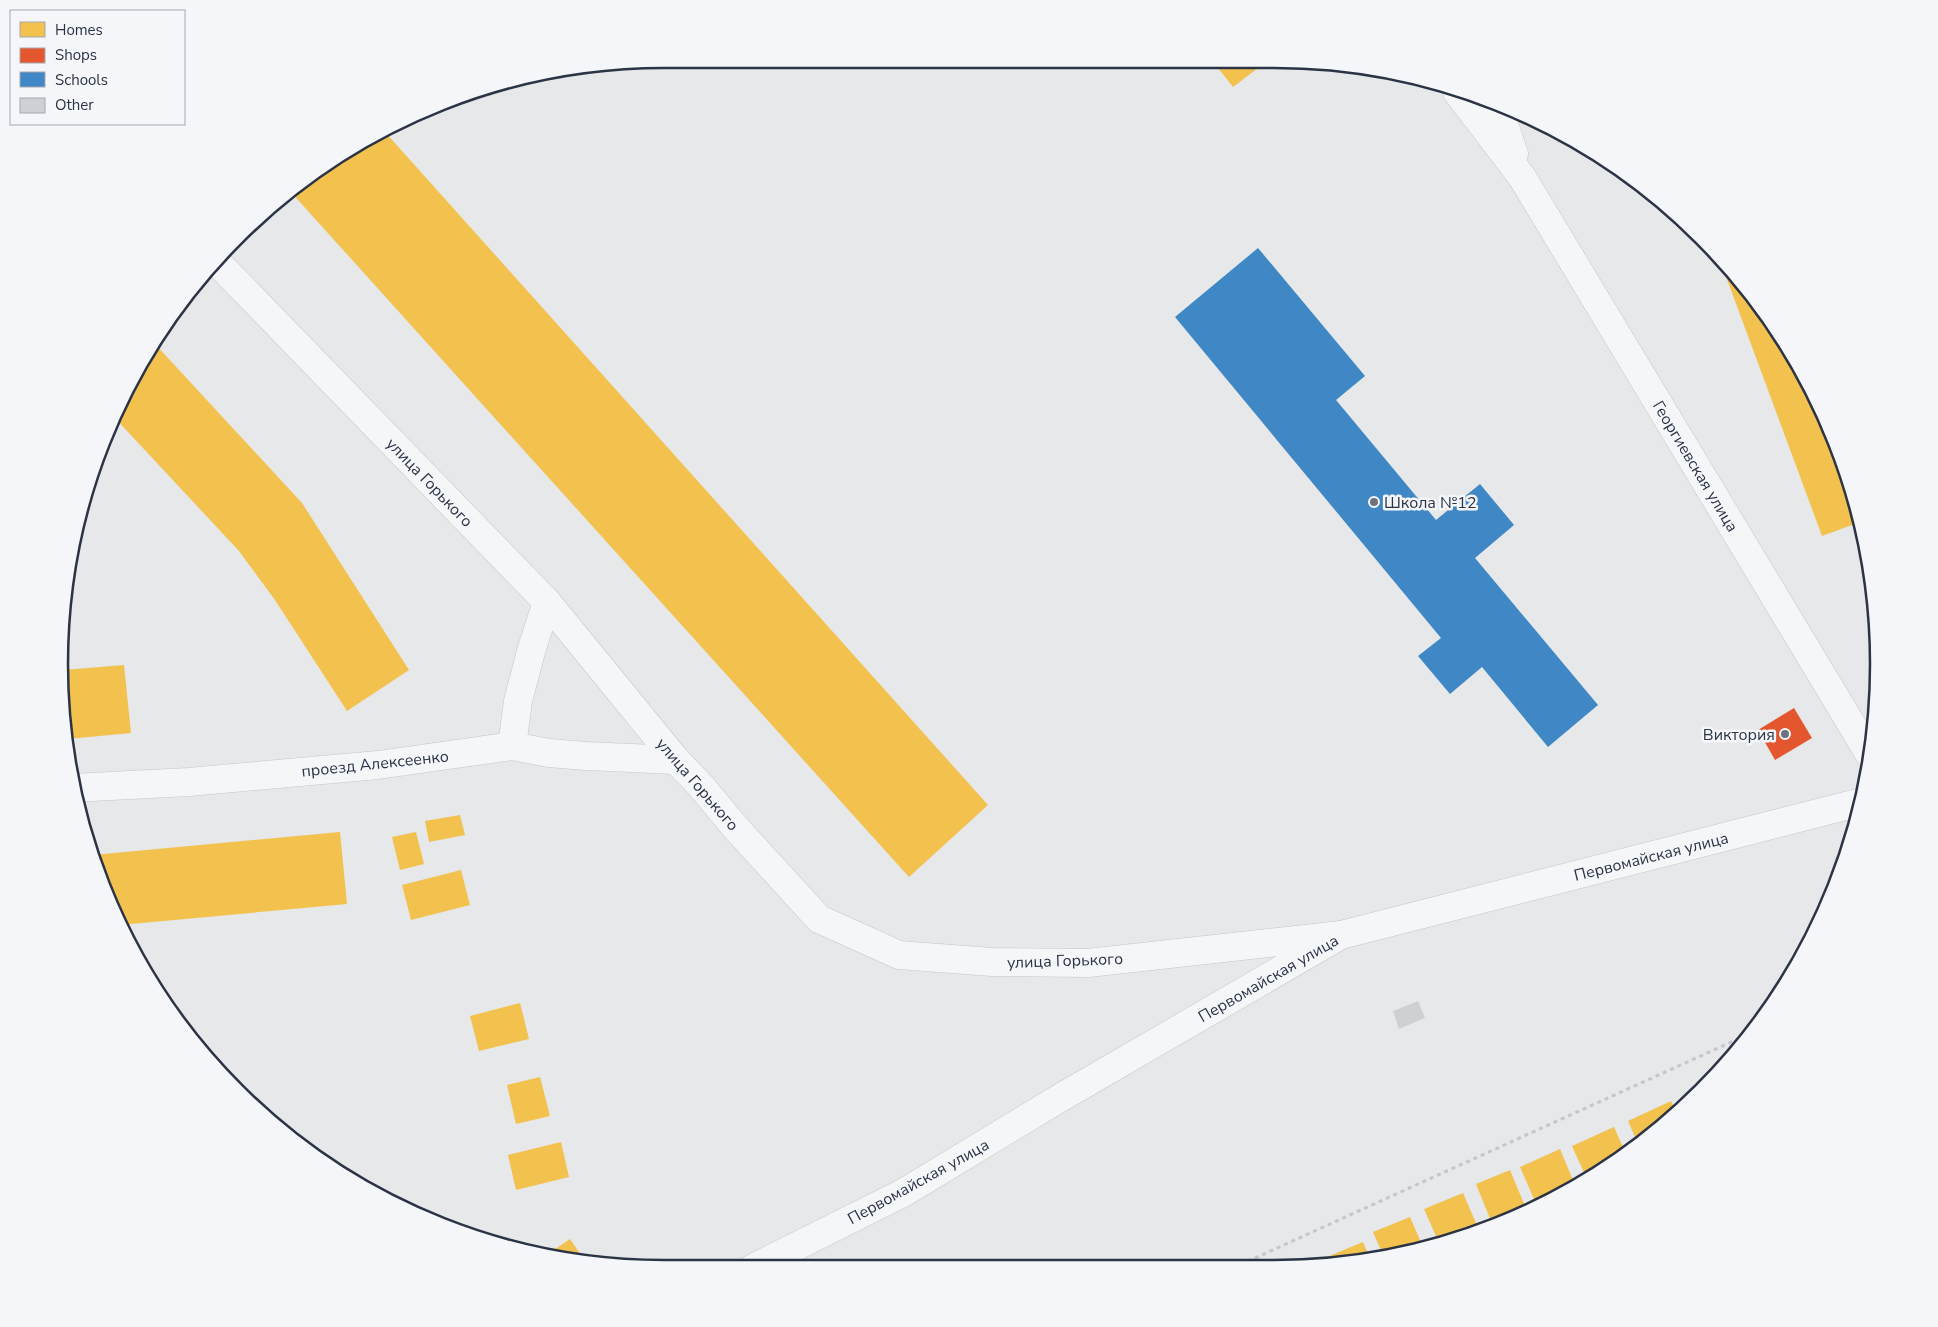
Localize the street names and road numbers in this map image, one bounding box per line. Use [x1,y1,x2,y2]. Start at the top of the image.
street label: Георгиевская улица [1647,397,1743,536]
street label: улица Горького [381,433,478,532]
street label: улица Горького [651,734,744,836]
street label: проезд Алексеенко [300,745,450,783]
street label: Первомайская улица [1572,827,1731,887]
street label: Первомайская улица [1194,930,1343,1028]
street label: улица Горького [1007,948,1123,974]
street label: Первомайская улица [844,1134,993,1230]

